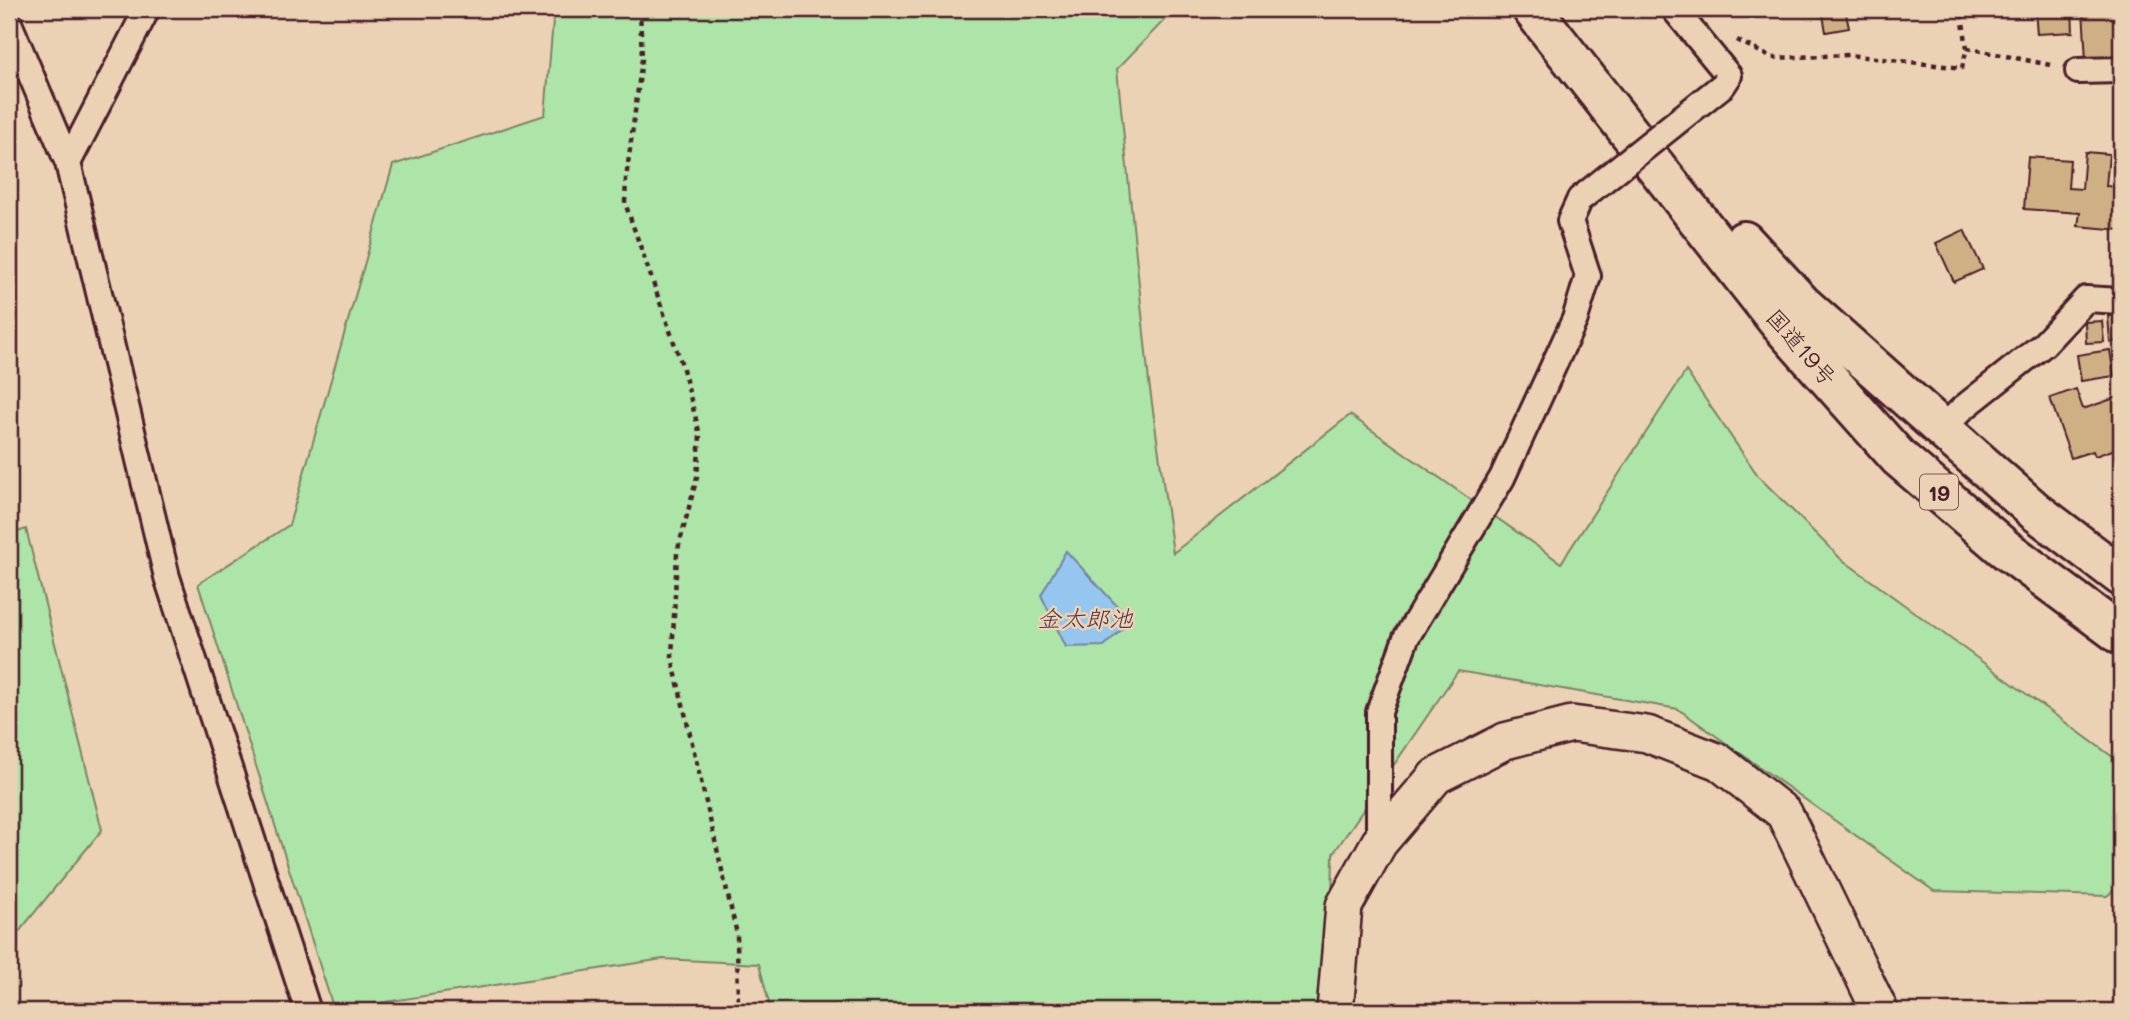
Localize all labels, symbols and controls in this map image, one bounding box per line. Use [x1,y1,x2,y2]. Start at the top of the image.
street label: 国道19号 [1760,302,1844,392]
road number: 19 [1920,475,1958,510]
water label: 金太郎池 [1037,602,1134,633]

